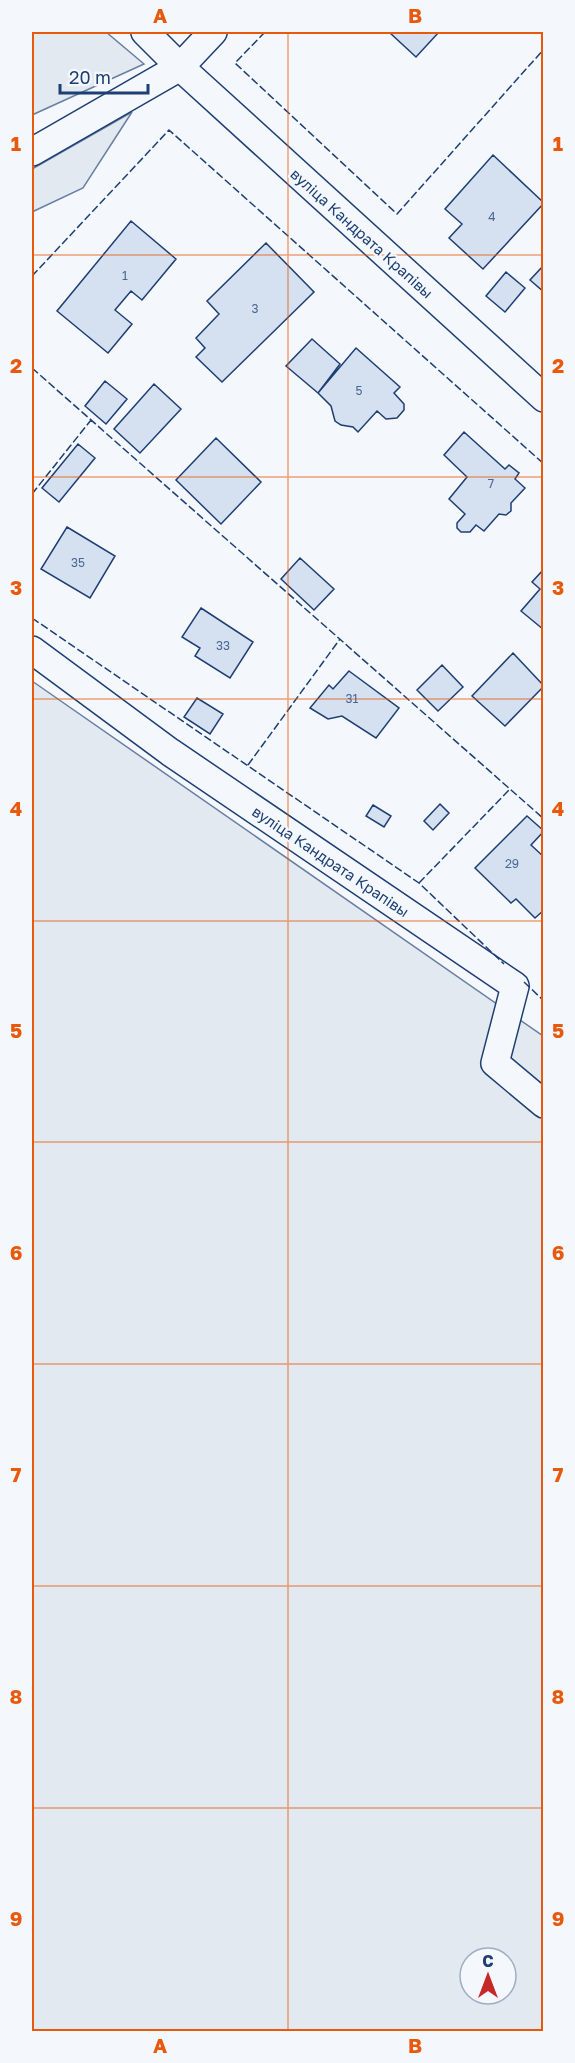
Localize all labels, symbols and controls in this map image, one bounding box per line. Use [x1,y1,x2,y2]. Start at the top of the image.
text: A [153,3,167,27]
text: B [408,3,422,27]
scale bar [60,57,148,95]
text: 20 m [69,66,111,88]
text: 1 [11,131,21,155]
text: 1 [553,131,563,155]
street label: вуліца Кандрата Крапівы [287,164,437,302]
house number: 4 [488,209,496,224]
house number: 1 [122,268,128,283]
house number: 3 [251,301,259,316]
text: 2 [10,353,22,377]
text: 2 [552,353,564,377]
house number: 5 [356,383,363,398]
house number: 7 [488,476,494,491]
house number: 35 [71,555,85,570]
text: 3 [10,575,22,599]
text: 3 [552,575,564,599]
house number: 33 [216,638,230,653]
house number: 31 [346,691,359,706]
text: 4 [10,796,22,820]
text: 4 [552,796,564,820]
street label: вуліца Кандрата Крапівы [249,802,413,920]
house number: 29 [505,856,519,871]
text: 5 [10,1018,22,1042]
text: 5 [552,1018,564,1042]
text: 6 [10,1240,22,1264]
text: 6 [552,1240,564,1264]
text: 7 [11,1462,22,1486]
text: 7 [553,1462,564,1486]
text: 8 [10,1684,22,1708]
text: 8 [552,1684,564,1708]
text: 9 [10,1906,22,1930]
text: 9 [552,1906,564,1930]
north arrow [458,1946,518,2006]
text: С [482,1951,494,1971]
text: A [153,2033,167,2057]
text: B [408,2033,422,2057]

